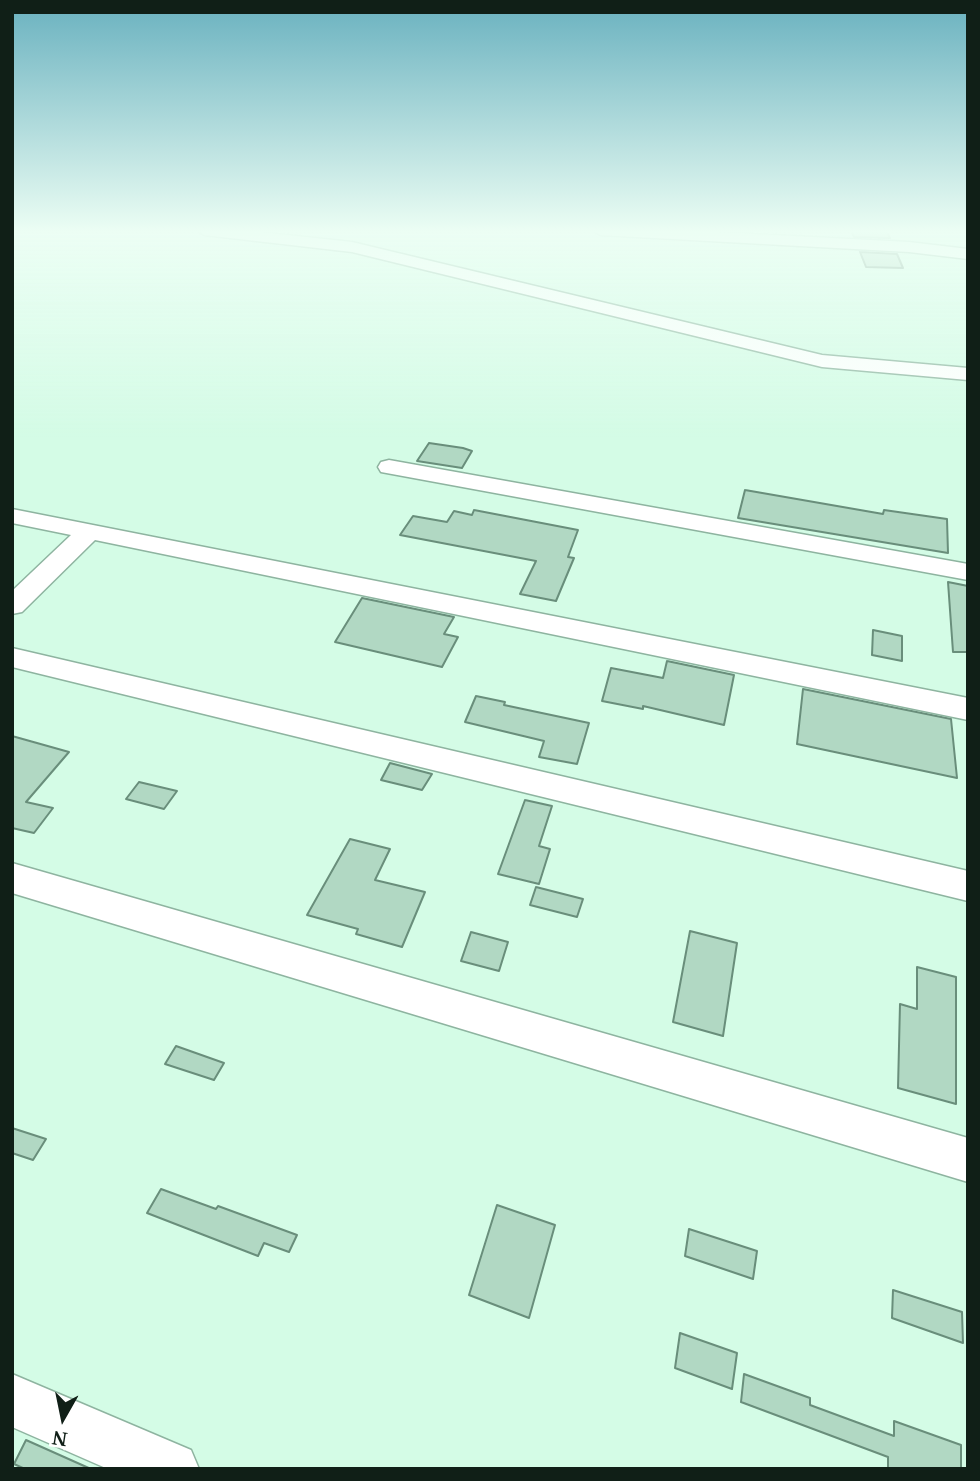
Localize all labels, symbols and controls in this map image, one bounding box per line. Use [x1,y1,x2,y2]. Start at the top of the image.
north arrow [28,1383,98,1453]
text: N [50,1425,69,1453]

